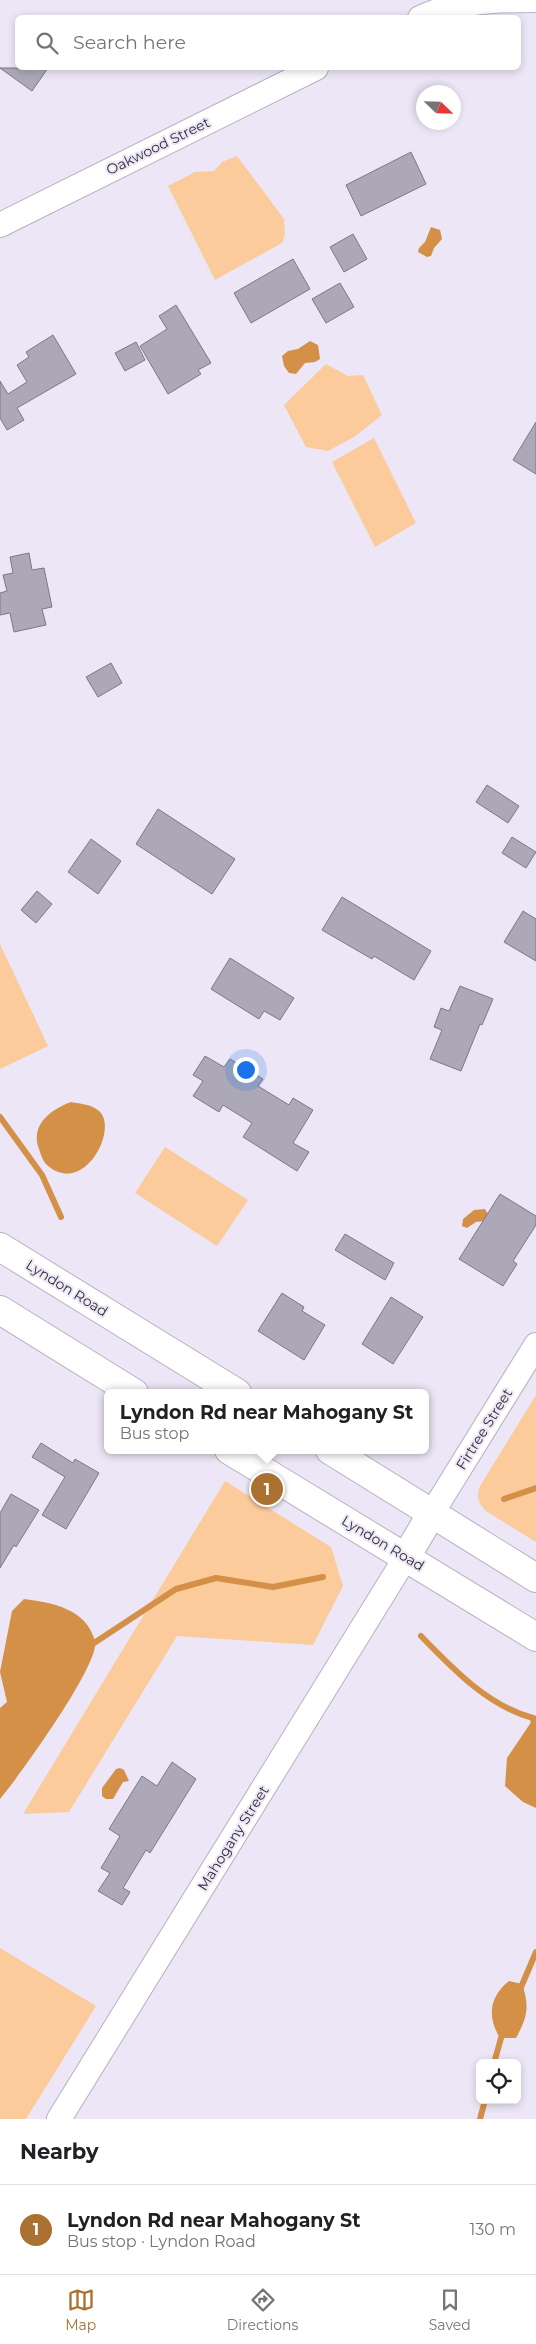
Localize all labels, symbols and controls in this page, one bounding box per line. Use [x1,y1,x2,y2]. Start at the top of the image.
search box [15,15,521,70]
icon: search [33,29,61,57]
text: Search here [73,31,186,54]
north arrow [416,85,461,130]
street label: Oakwood Street [103,113,213,179]
your location [233,1057,259,1083]
street label: Lyndon Road [23,1256,111,1320]
street label: Firtree Street [452,1385,516,1473]
popup [104,1389,429,1454]
text: Lyndon Rd near Mahogany St [120,1401,413,1424]
text: Bus stop [120,1424,189,1443]
pin: 1 [251,1470,283,1508]
street label: Lyndon Road [338,1511,428,1575]
street label: Mahogany Street [193,1782,273,1894]
map controls [476,2059,521,2104]
button: locate [476,2059,521,2104]
text: Nearby [20,2139,99,2164]
text: Lyndon Rd near Mahogany St [67,2209,360,2232]
text: 1 [33,2220,39,2239]
text: 130 m [469,2220,516,2239]
text: Bus stop · Lyndon Road [67,2232,256,2251]
tab: Map [65,2286,96,2334]
tab: Directions [227,2286,298,2334]
tab: Saved [429,2286,471,2334]

